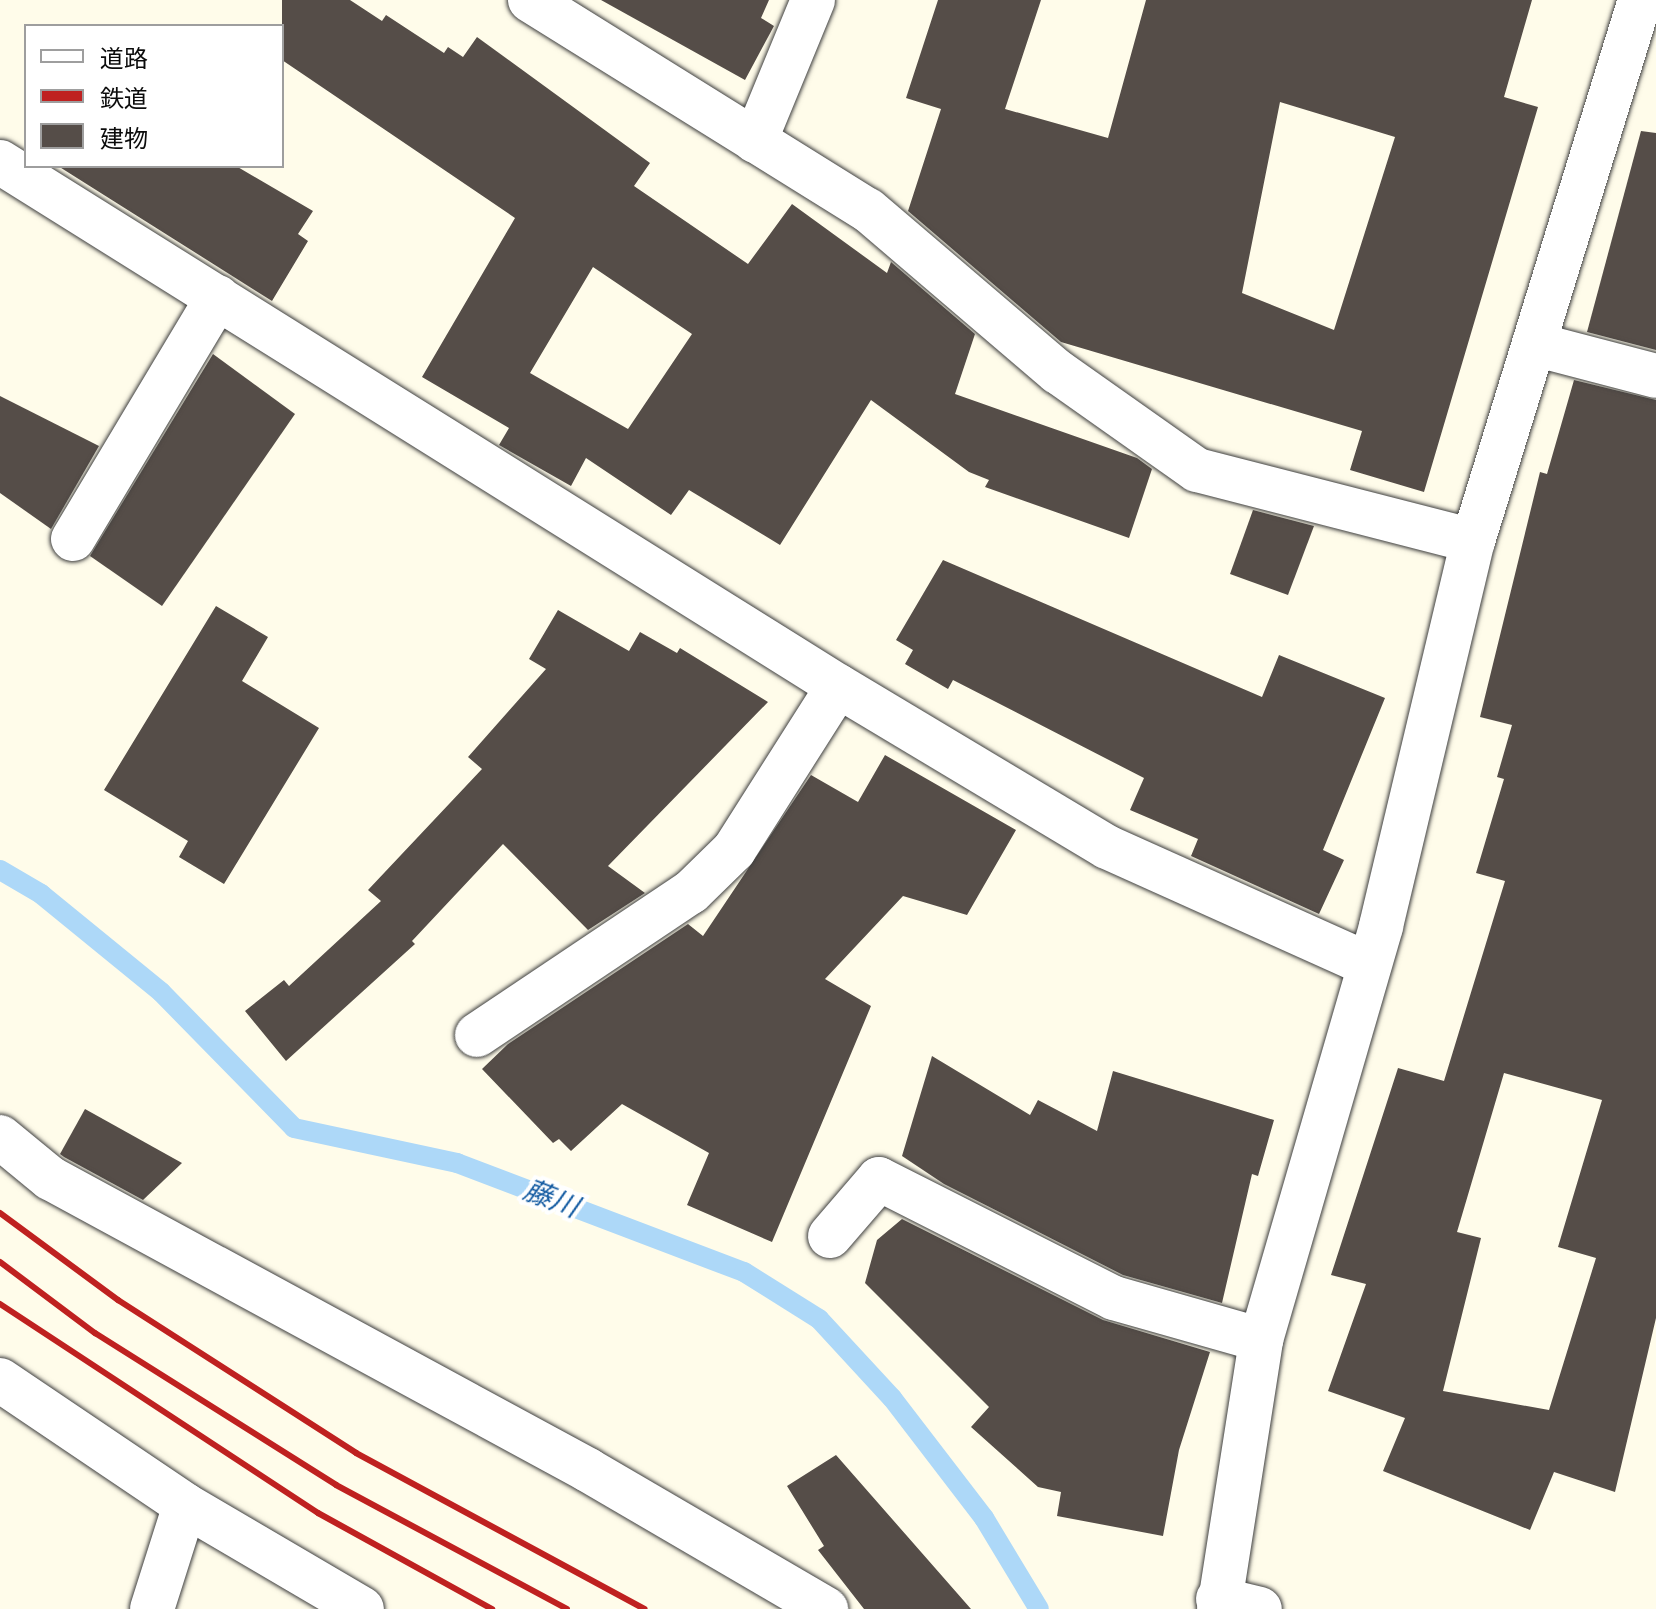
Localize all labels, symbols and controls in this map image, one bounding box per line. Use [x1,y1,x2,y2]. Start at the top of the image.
legend [24,24,284,168]
text: 道路 [100,46,148,72]
text: 鉄道 [100,86,148,112]
text: 建物 [100,126,148,152]
water label: 藤川 [519,1173,583,1225]

